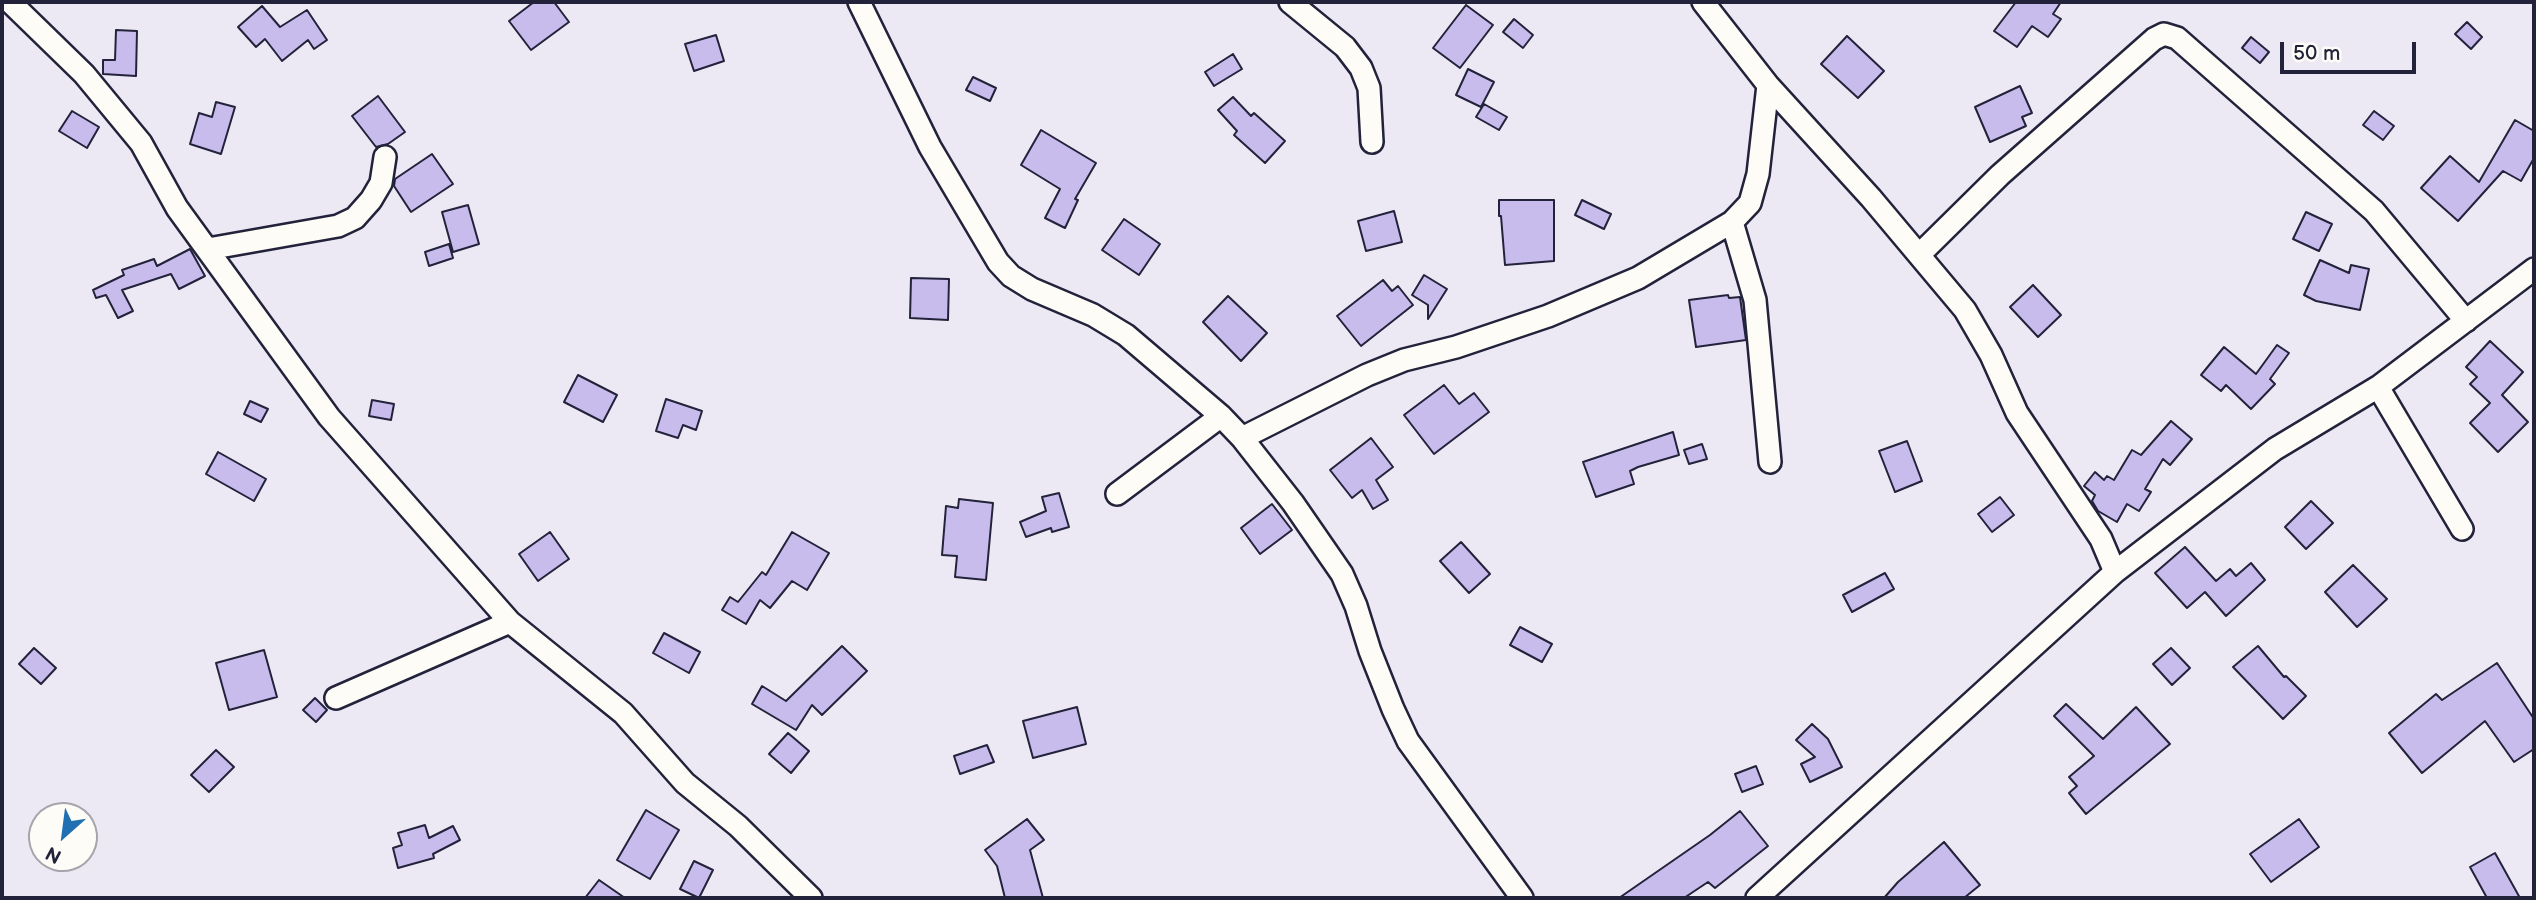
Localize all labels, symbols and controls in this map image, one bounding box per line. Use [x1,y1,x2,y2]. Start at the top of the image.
scale bar [2284,28,2420,72]
text: 50 m [2293,41,2340,66]
north arrow [28,802,98,872]
text: N [42,841,66,868]

